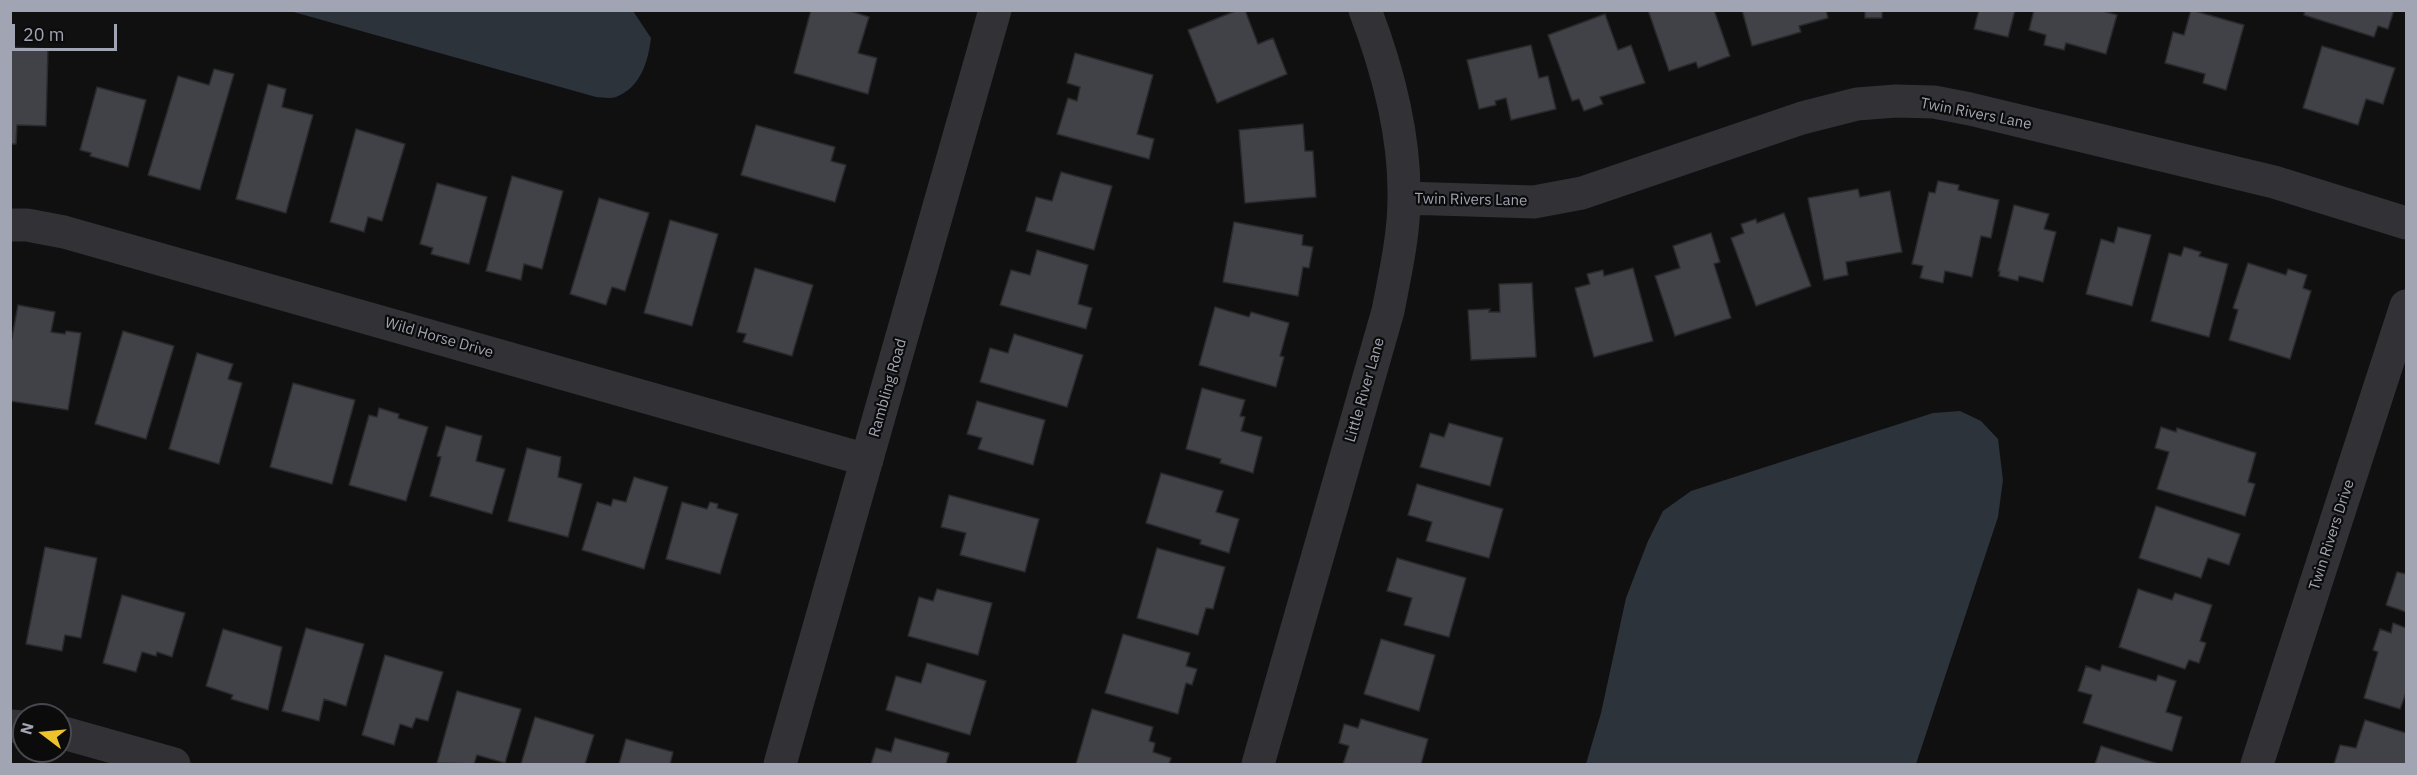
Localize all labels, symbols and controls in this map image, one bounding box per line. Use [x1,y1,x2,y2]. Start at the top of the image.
scale bar [15,12,120,50]
text: 20 m [23,23,65,46]
street label: Twin Rivers Lane [1919,94,2033,134]
street label: Twin Rivers Lane [1414,190,1528,210]
street label: Wild Horse Drive [383,314,495,362]
street label: Little River Lane [1342,336,1388,444]
street label: Rambling Road [865,337,911,439]
street label: Twin Rivers Drive [2306,477,2358,593]
north arrow [12,703,72,763]
text: N [15,720,38,737]

